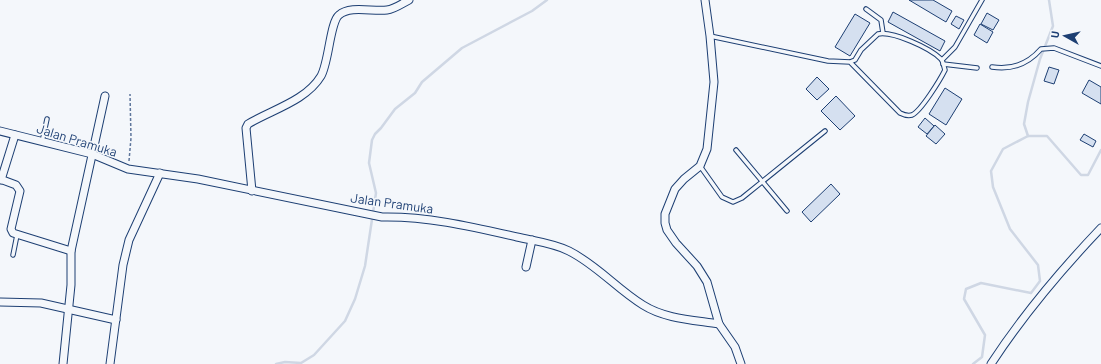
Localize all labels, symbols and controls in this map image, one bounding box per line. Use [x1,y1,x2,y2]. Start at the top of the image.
north arrow [1045,16,1085,56]
text: U [1048,30,1062,39]
street label: Jalan Pramuka [35,120,119,160]
street label: Jalan Pramuka [350,189,434,217]

